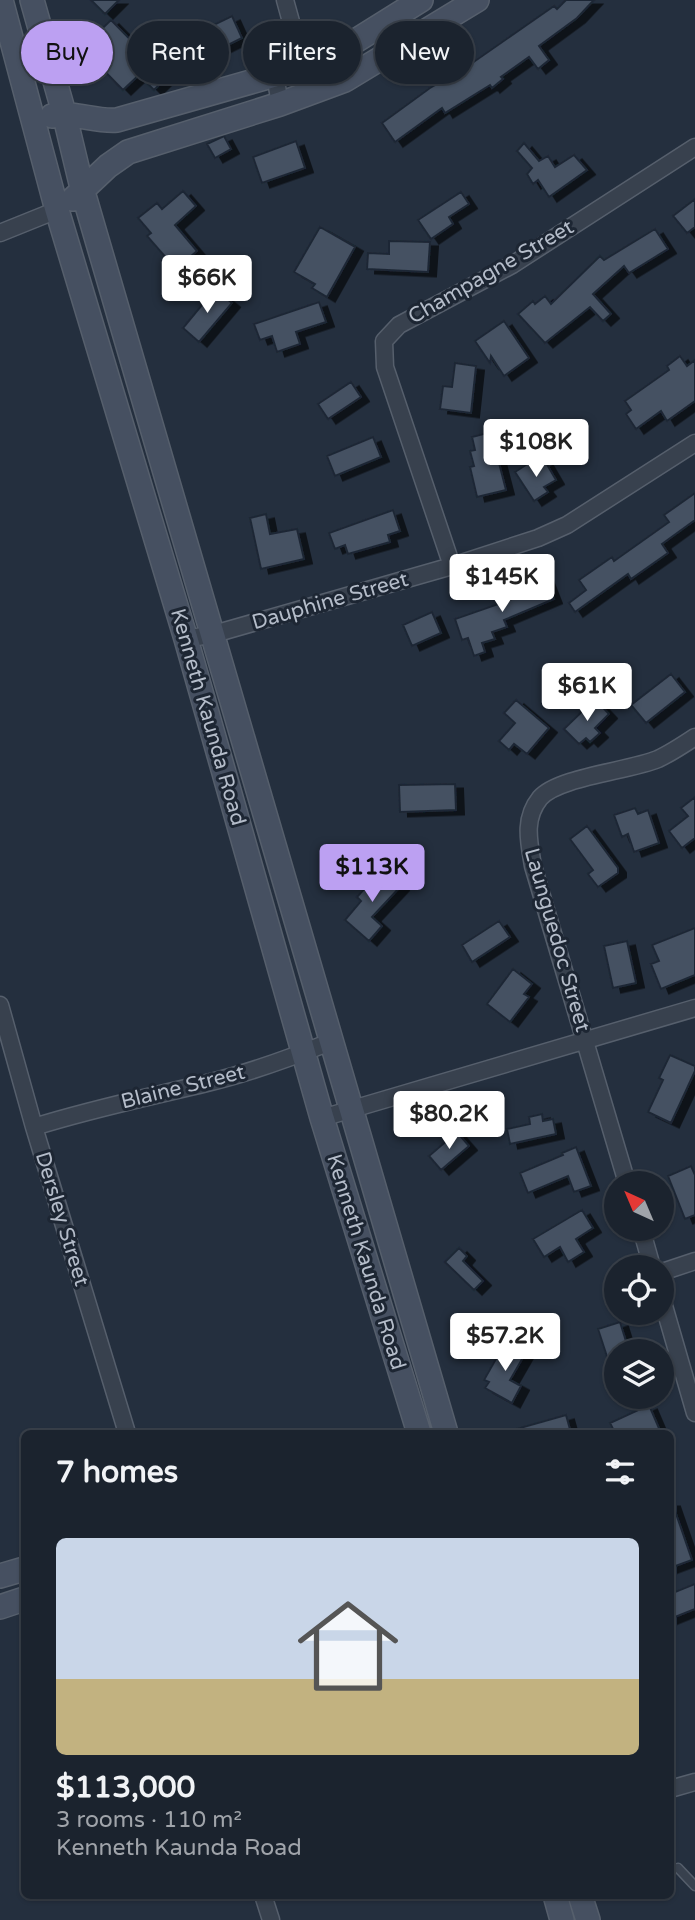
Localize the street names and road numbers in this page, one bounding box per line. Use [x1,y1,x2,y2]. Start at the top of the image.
street label: Champagne Street [404,214,578,330]
street label: Dauphine Street [249,567,411,635]
street label: Kenneth Kaunda Road [165,606,251,828]
street label: Launguedoc Street [519,845,595,1035]
street label: Blaine Street [118,1060,248,1114]
street label: Dersley Street [30,1149,94,1289]
street label: Kenneth Kaunda Road [321,1151,411,1373]

